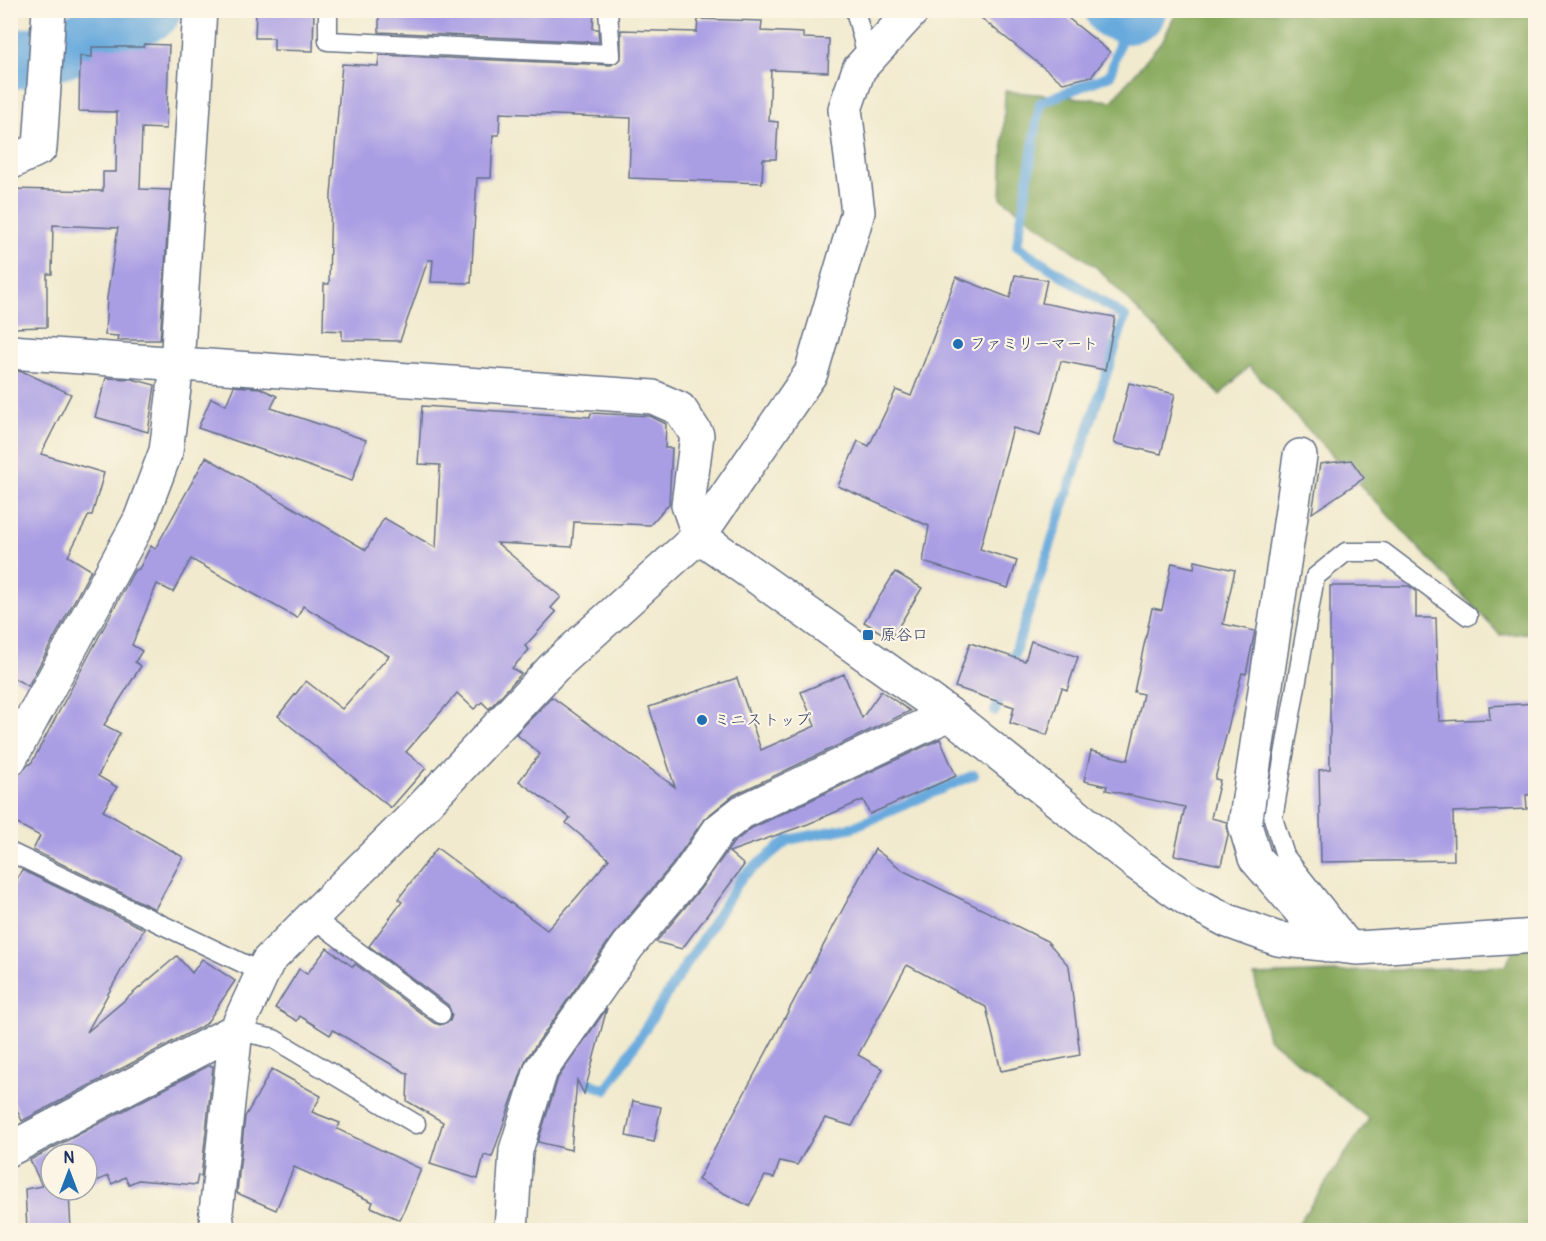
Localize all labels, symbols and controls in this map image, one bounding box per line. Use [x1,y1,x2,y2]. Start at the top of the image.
place label: ファミリーマート [970,334,1098,354]
marker: ファミリーマート [951,337,965,351]
place label: 原谷口 [880,625,928,645]
marker: 原谷口 [861,628,875,642]
place label: ミニストップ [714,710,812,730]
marker: ミニストップ [695,713,709,727]
north arrow [39,1142,99,1202]
text: N [64,1148,75,1168]

